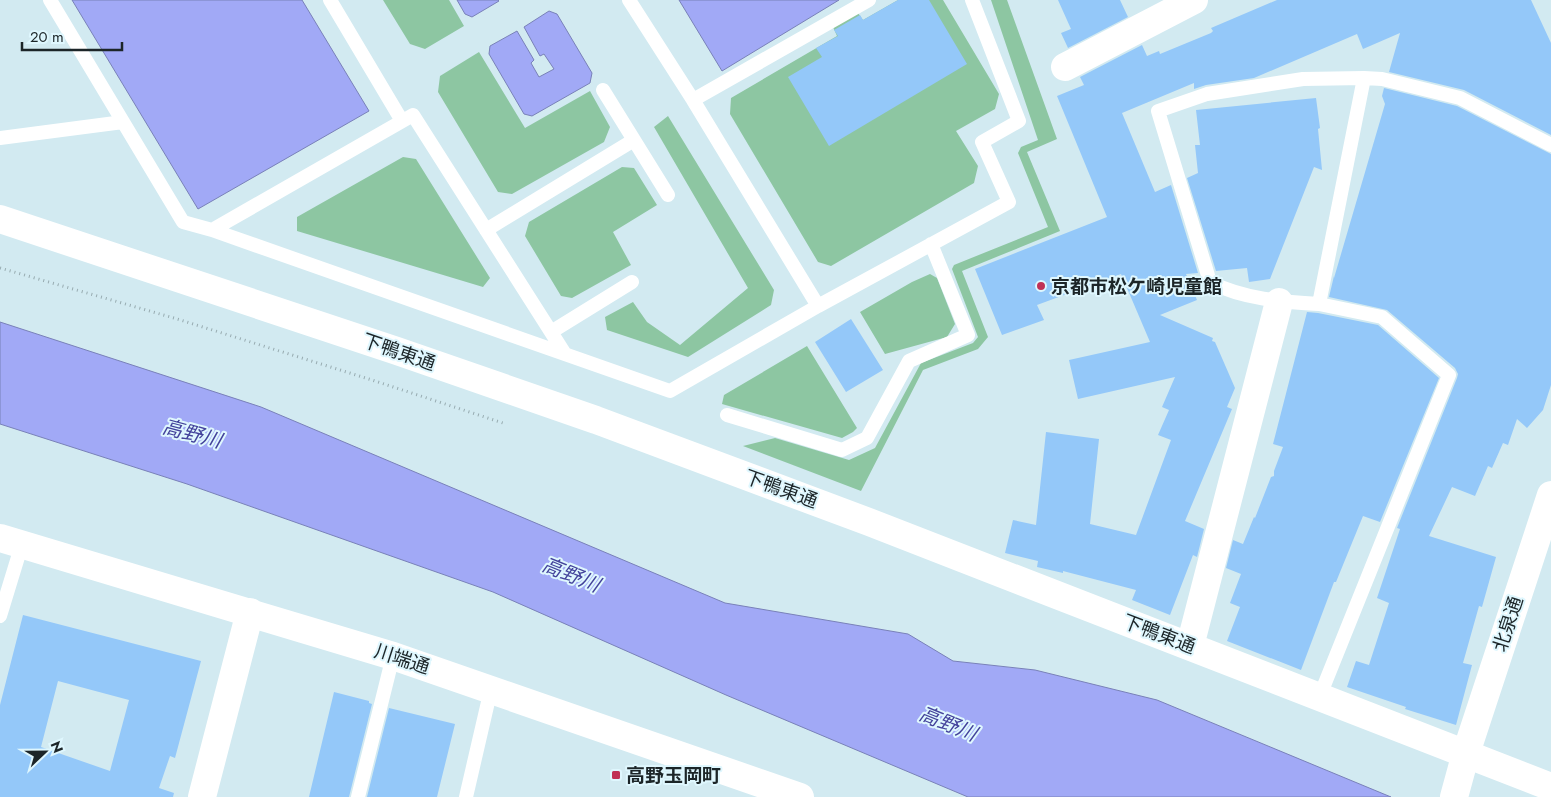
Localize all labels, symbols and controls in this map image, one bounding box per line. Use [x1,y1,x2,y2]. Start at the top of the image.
scale bar [22,20,122,52]
text: 20 m [30,26,64,48]
place label: 京都市松ケ崎児童館 [1051,273,1222,300]
marker: 京都市松ケ崎児童館 [1035,280,1047,292]
street label: 下鴨東通 [359,327,439,377]
water label: 高野川 [159,412,227,456]
street label: 下鴨東通 [741,463,821,515]
water label: 高野川 [538,550,606,600]
street label: 北泉通 [1486,593,1530,655]
street label: 下鴨東通 [1119,608,1199,660]
street label: 川端通 [371,637,433,681]
water label: 高野川 [915,699,983,749]
north arrow [20,727,70,777]
text: N [46,738,68,756]
place label: 高野玉岡町 [626,762,721,789]
marker: 高野玉岡町 [610,769,622,781]

